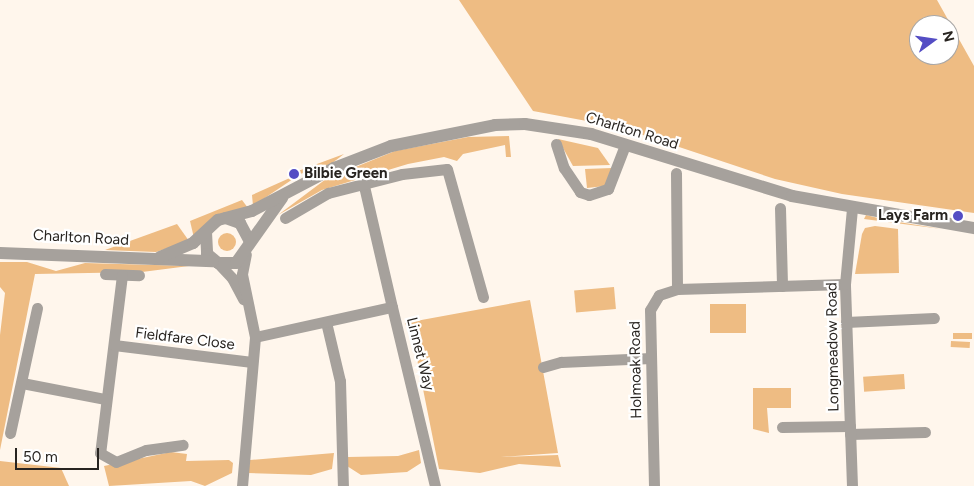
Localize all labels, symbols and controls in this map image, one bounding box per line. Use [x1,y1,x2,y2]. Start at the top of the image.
north arrow [909,15,959,65]
text: N [939,29,958,44]
street label: Charlton Road [583,108,681,154]
place label: Bilbie Green [304,165,388,183]
marker: Bilbie Green [288,168,300,180]
place label: Lays Farm [878,207,948,225]
marker: Lays Farm [952,210,964,222]
street label: Charlton Road [33,226,129,250]
street label: Longmeadow Road [823,282,843,412]
street label: Linnet Way [402,316,438,392]
street label: Holmoak Road [626,321,646,419]
street label: Fieldfare Close [134,324,236,354]
scale bar [18,438,101,470]
text: 50 m [23,448,58,466]

